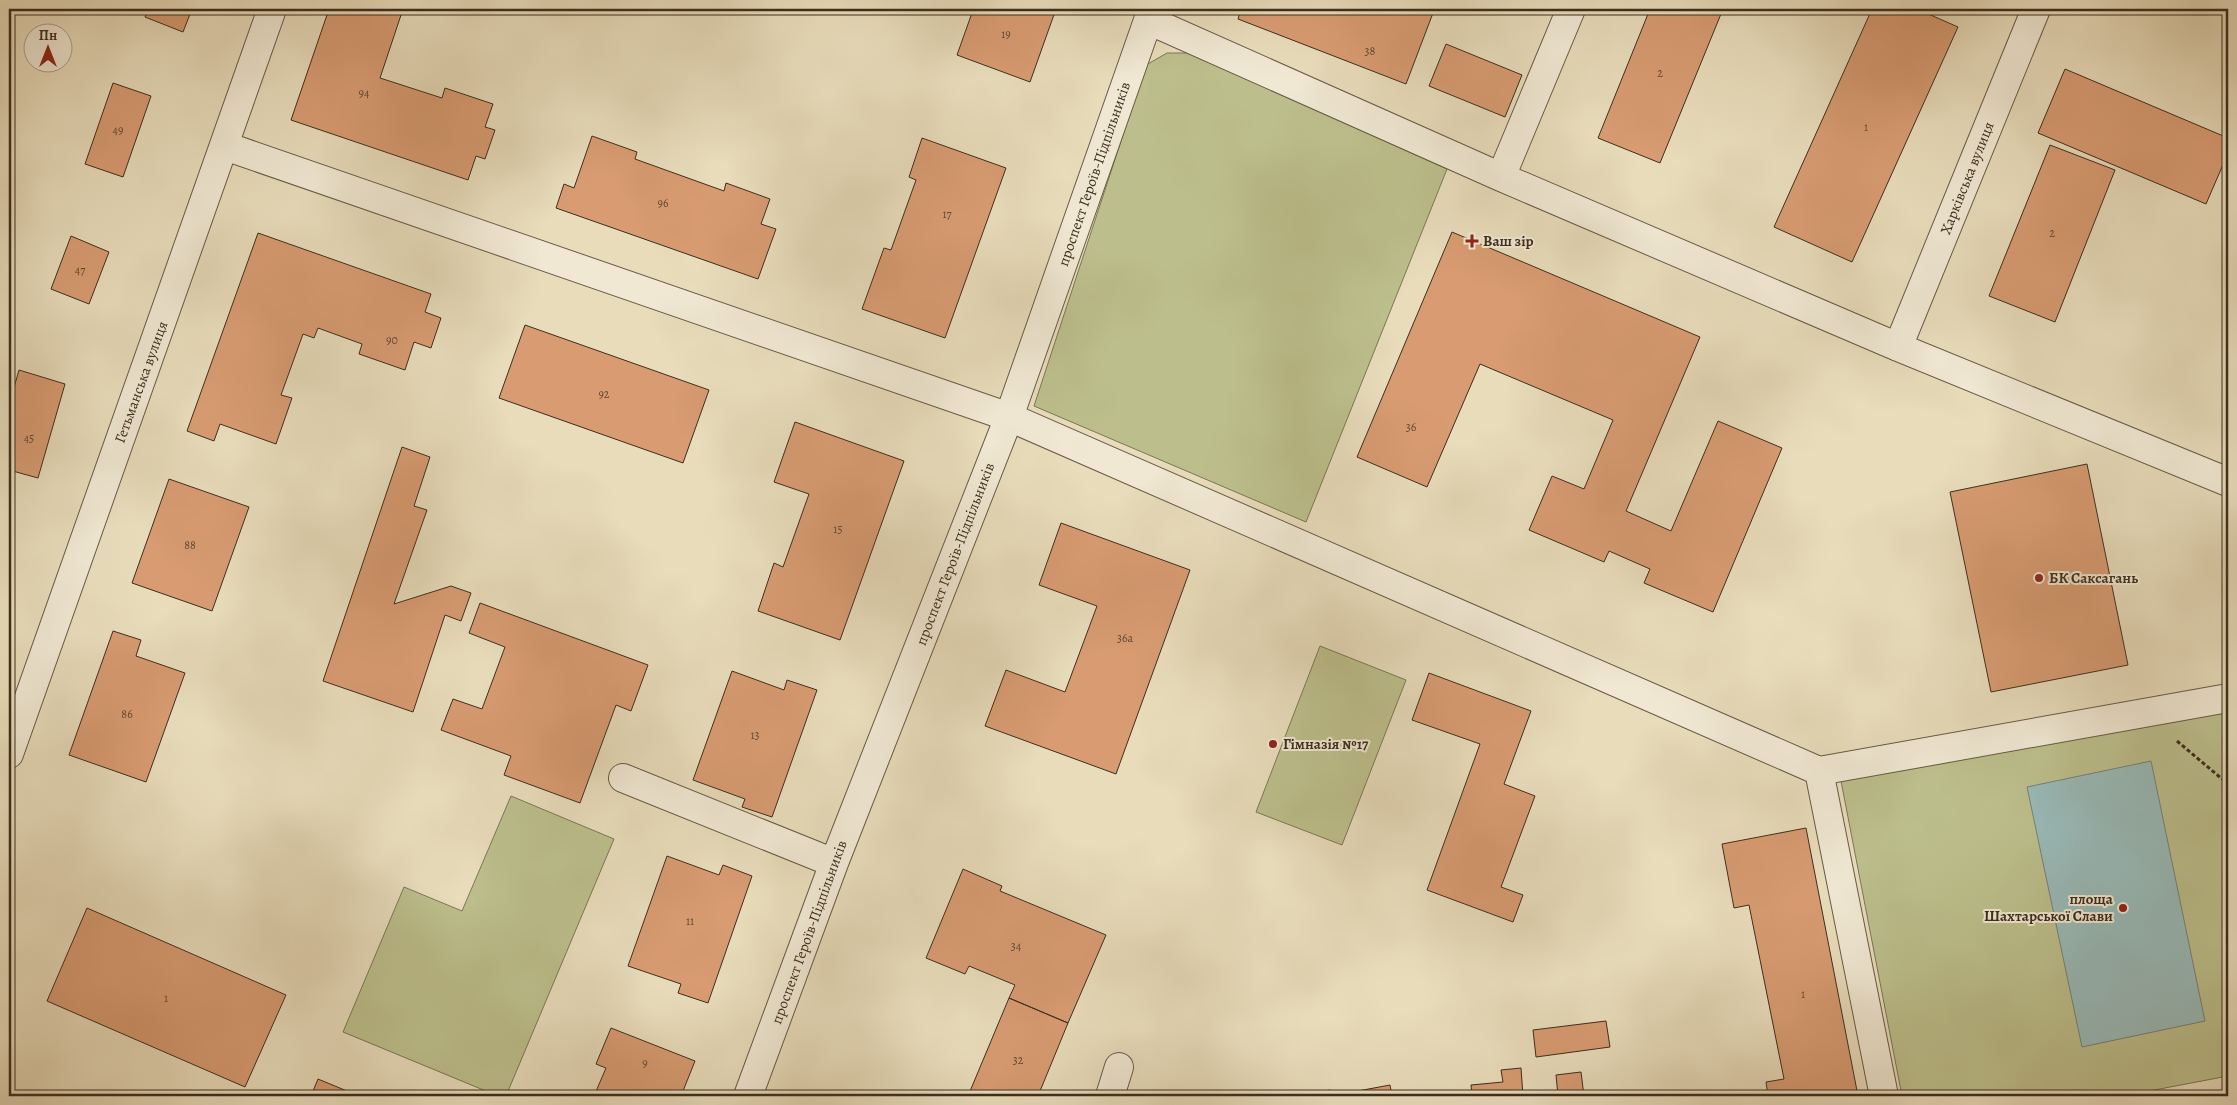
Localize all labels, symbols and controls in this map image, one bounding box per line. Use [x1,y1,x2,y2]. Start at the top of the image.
north arrow [22,22,72,72]
text: Пн [39,26,57,45]
house number: 19 [1001,26,1011,42]
house number: 38 [1365,43,1376,59]
house number: 2 [1657,65,1663,81]
street label: проспект Героїв-Підпільників [1053,79,1135,269]
house number: 94 [359,85,370,101]
house number: 1 [1864,119,1868,135]
street label: Харківська вулиця [1935,119,1999,237]
house number: 49 [113,122,123,138]
house number: 96 [657,195,669,211]
house number: 17 [942,206,953,222]
house number: 2 [2049,225,2055,241]
place label: Ваш зір [1483,231,1534,251]
marker: Ваш зір [1465,234,1479,248]
house number: 47 [75,262,86,278]
street label: Гетьманська вулиця [110,318,172,446]
house number: 90 [386,332,398,348]
house number: 92 [598,386,610,402]
house number: 36 [1406,419,1417,435]
house number: 45 [24,430,34,446]
street label: проспект Героїв-Підпільників [911,460,999,648]
house number: 15 [833,521,843,537]
house number: 88 [184,537,196,553]
place label: БК Саксагань [2049,568,2138,588]
marker: БК Саксагань [2033,572,2045,584]
house number: 36а [1117,630,1133,646]
house number: 86 [121,706,133,722]
house number: 13 [750,727,760,743]
place label: Гімназія №17 [1283,734,1369,754]
marker: Гімназія №17 [1267,738,1279,750]
street label: проспект Героїв-Підпільників [766,837,852,1027]
place label: площа Шахтарської Слави [1984,889,2114,926]
marker: площа Шахтарської Слави [2117,902,2129,914]
house number: 11 [686,913,694,929]
house number: 34 [1011,938,1022,954]
house number: 1 [1801,986,1805,1002]
house number: 1 [164,990,168,1006]
house number: 32 [1013,1052,1024,1068]
house number: 9 [642,1055,648,1071]

